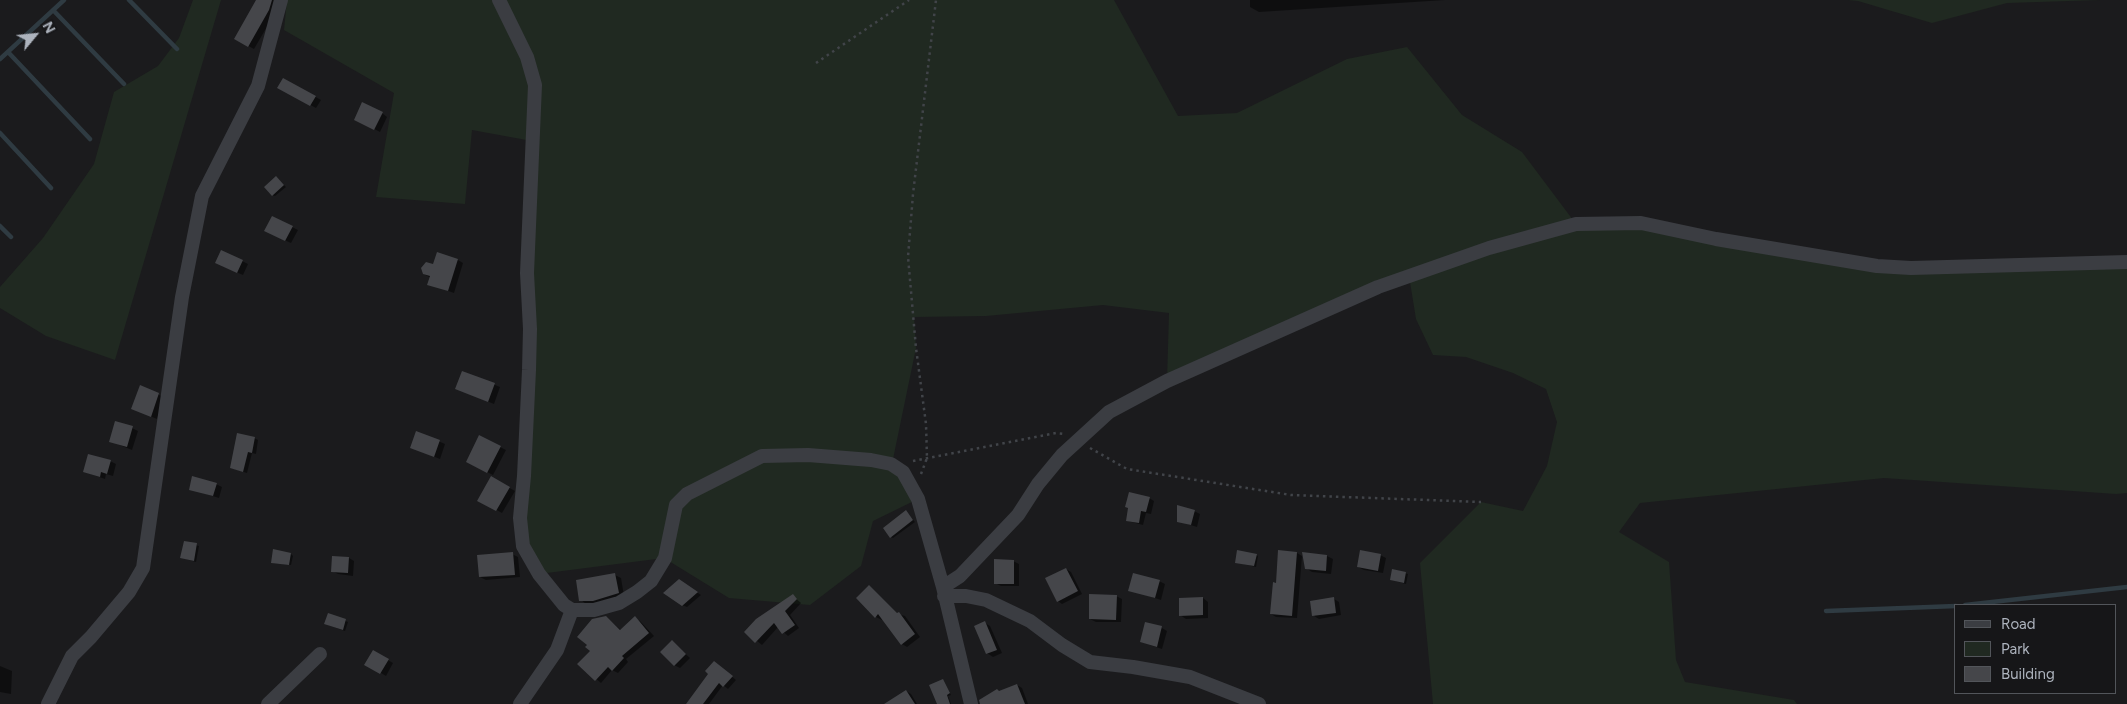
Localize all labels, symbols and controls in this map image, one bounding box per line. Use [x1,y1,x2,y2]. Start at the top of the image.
north arrow [10,10,60,60]
text: N [39,19,59,36]
legend [1954,604,2117,694]
text: Road [2001,615,2036,633]
text: Park [2001,640,2030,658]
text: Building [2001,665,2055,683]

